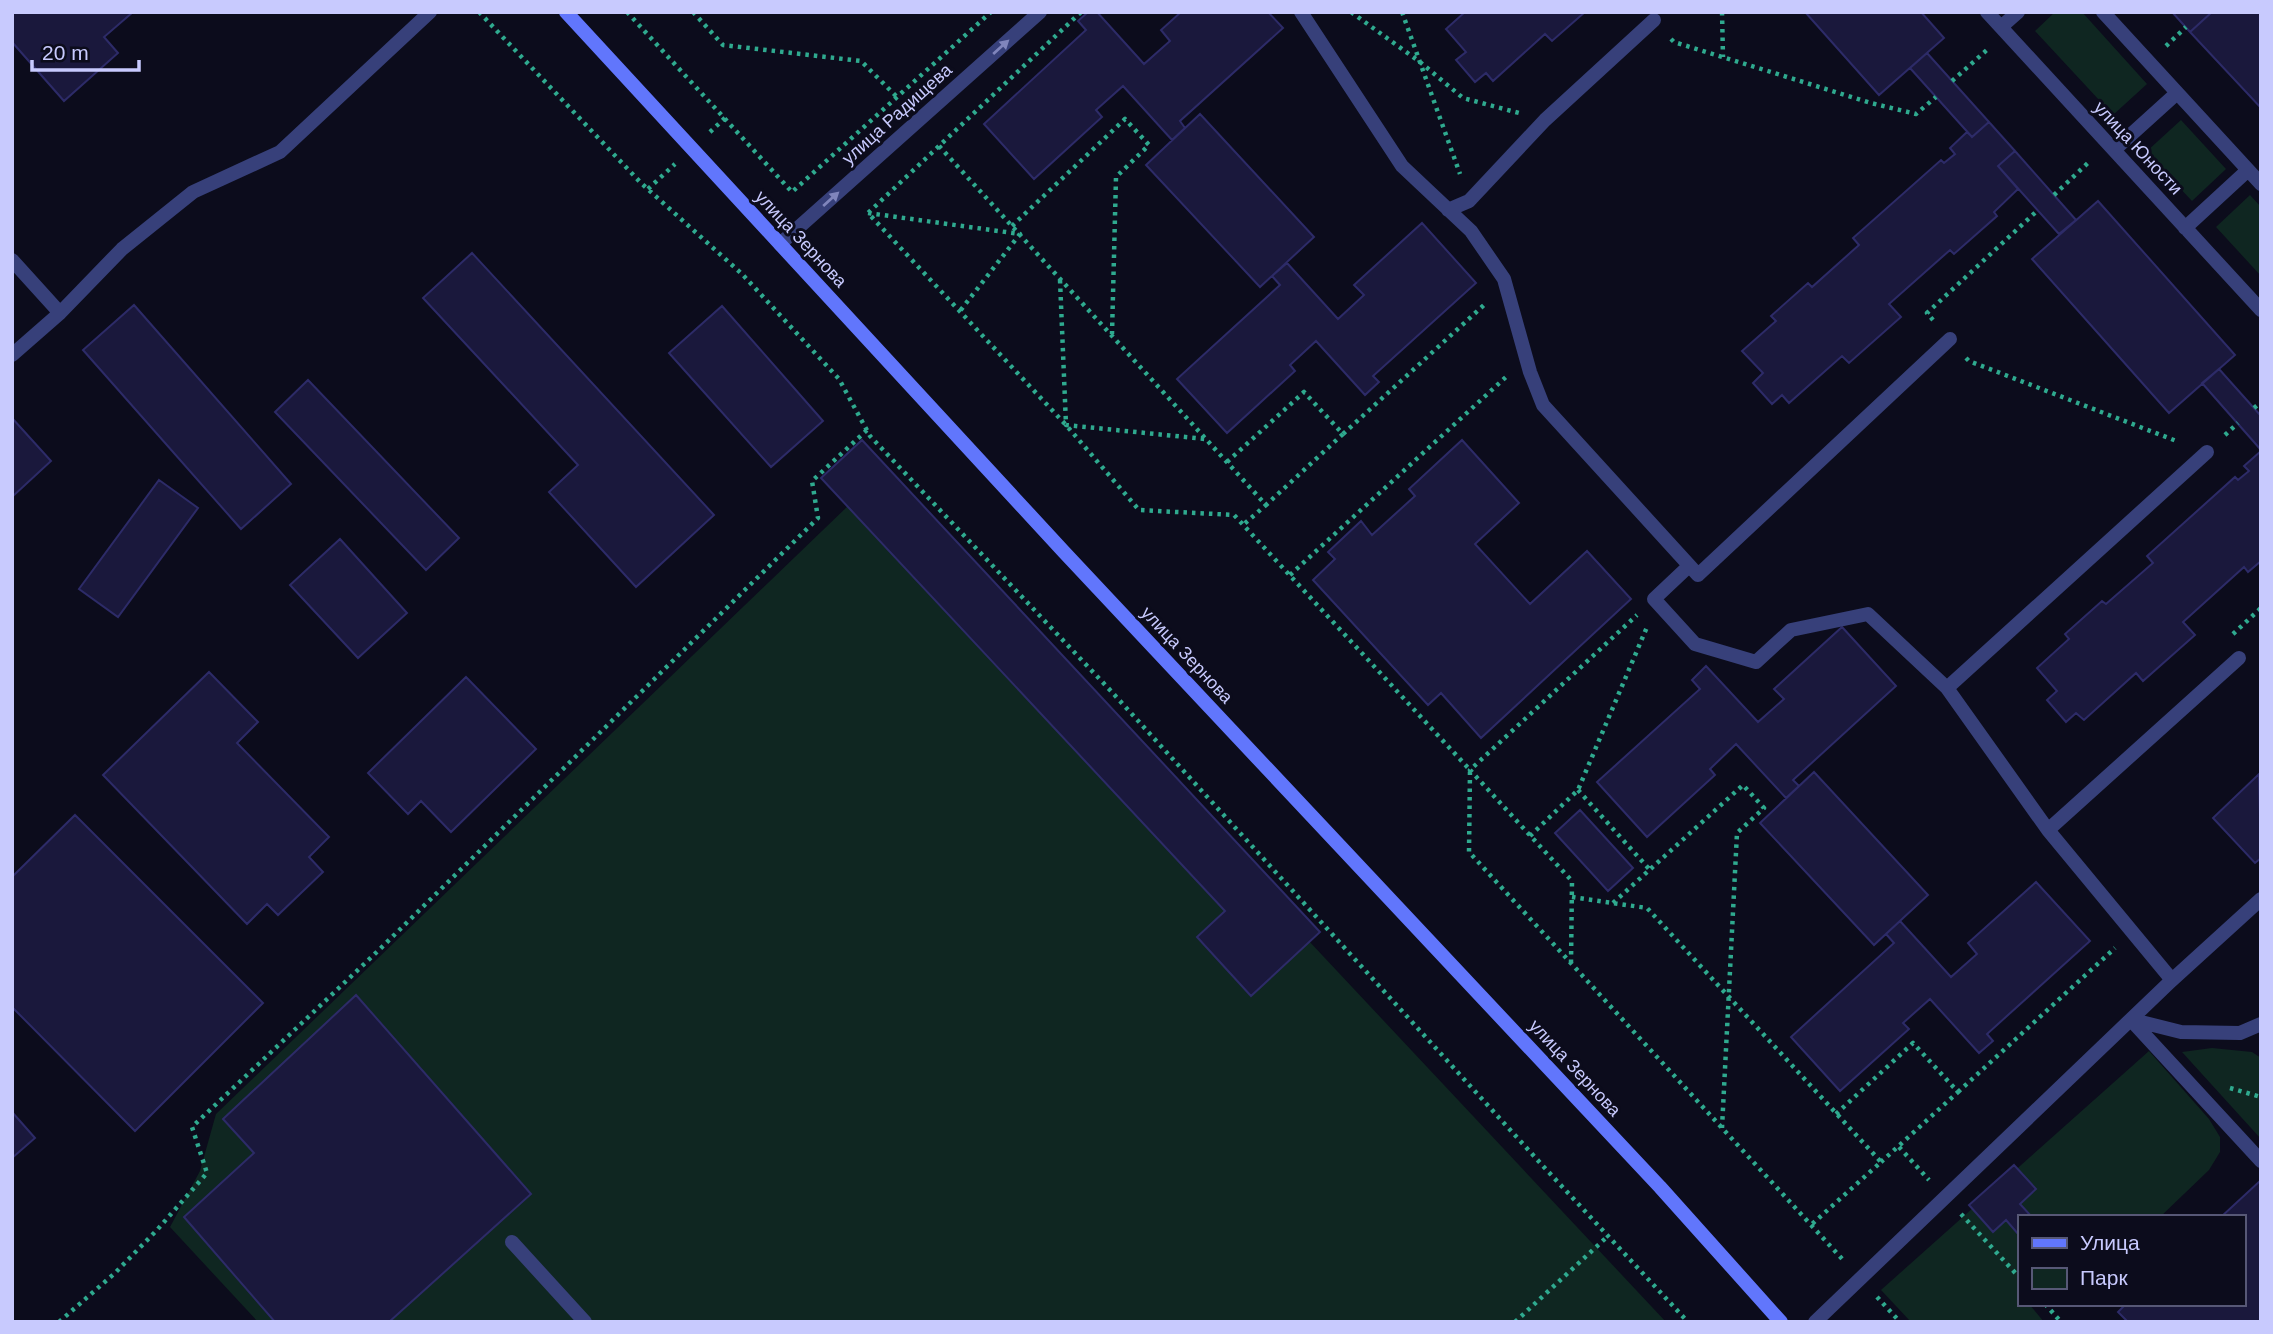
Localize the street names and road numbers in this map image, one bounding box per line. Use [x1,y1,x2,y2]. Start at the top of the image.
street label: улица Радищева [838,59,957,168]
street label: улица Юности [2090,97,2186,199]
street label: улица Зернова [751,187,852,292]
street label: улица Зернова [1137,603,1238,708]
street label: улица Зернова [1525,1016,1626,1121]

